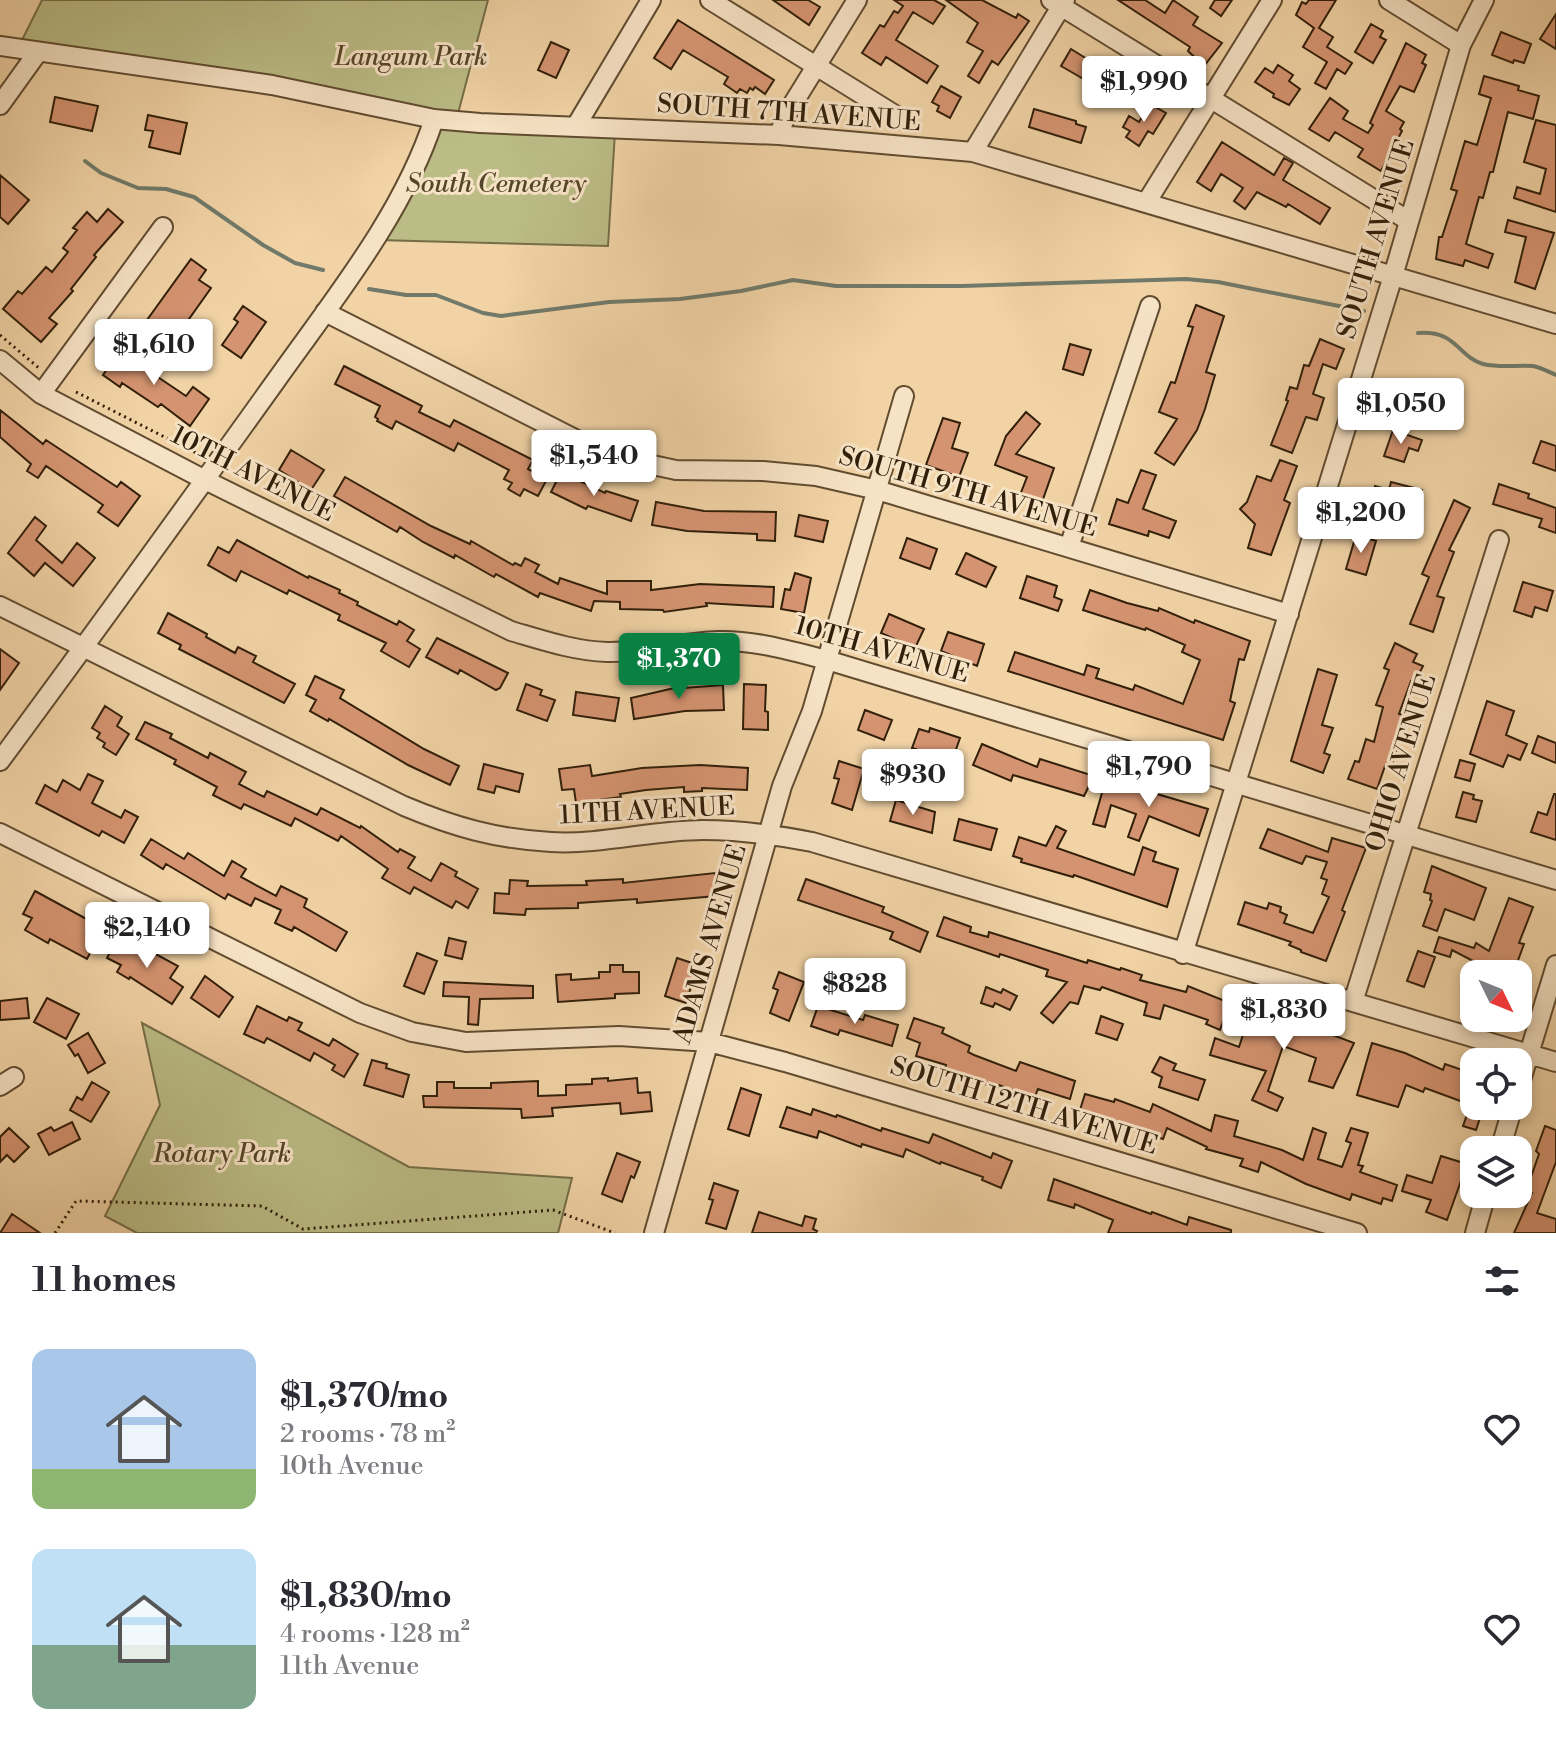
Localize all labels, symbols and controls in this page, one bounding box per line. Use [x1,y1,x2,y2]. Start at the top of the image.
park label: Langum Park [334,41,487,73]
pin: $1,990 [1079,56,1209,124]
text: $1,990 [1100,66,1188,98]
street label: SOUTH 7TH AVENUE [656,88,922,138]
street label: SOUTH AVENUE [1330,135,1422,343]
park label: South Cemetery [406,168,587,200]
pin: $1,610 [89,319,219,387]
text: $1,610 [113,329,195,361]
pin: $1,050 [1336,378,1466,446]
text: $1,050 [1356,388,1446,420]
street label: 10TH AVENUE [166,419,340,529]
pin: $1,540 [529,430,659,498]
text: $1,540 [549,440,639,472]
street label: SOUTH 9TH AVENUE [835,440,1101,544]
pin: $1,200 [1296,487,1426,555]
text: $1,200 [1316,497,1406,529]
street label: 10TH AVENUE [791,610,973,690]
pin: $1,370 [614,633,744,701]
text: $1,370 [637,643,721,675]
street label: OHIO AVENUE [1359,670,1443,856]
pin: $1,790 [1084,741,1214,809]
pin: $930 [866,749,960,817]
text: $1,790 [1106,751,1192,783]
text: $930 [880,759,946,791]
street label: 11TH AVENUE [558,790,736,832]
street label: ADAMS AVENUE [666,841,754,1048]
pin: $2,140 [82,902,212,970]
text: $2,140 [103,912,191,944]
pin: $828 [808,958,902,1026]
north arrow [1460,960,1532,1032]
map controls [1460,960,1532,1208]
text: $828 [823,968,887,1000]
pin: $1,830 [1219,984,1349,1052]
text: $1,830 [1240,994,1328,1026]
button: locate [1460,1048,1532,1120]
street label: SOUTH 12TH AVENUE [886,1050,1162,1162]
button: layers [1460,1136,1532,1208]
park label: Rotary Park [152,1138,291,1170]
icon: filters [1480,1259,1524,1303]
text: 11 homes [32,1260,176,1302]
text: $1,370/mo [280,1376,448,1418]
icon: home [96,1381,192,1477]
icon: heart [1480,1407,1524,1451]
text: 2 rooms · 78 m² [280,1418,455,1450]
text: 10th Avenue [280,1450,424,1482]
text: $1,830/mo [280,1576,452,1618]
icon: home [96,1581,192,1677]
icon: heart [1480,1607,1524,1651]
text: 4 rooms · 128 m² [280,1618,470,1650]
text: 11th Avenue [280,1650,419,1682]

